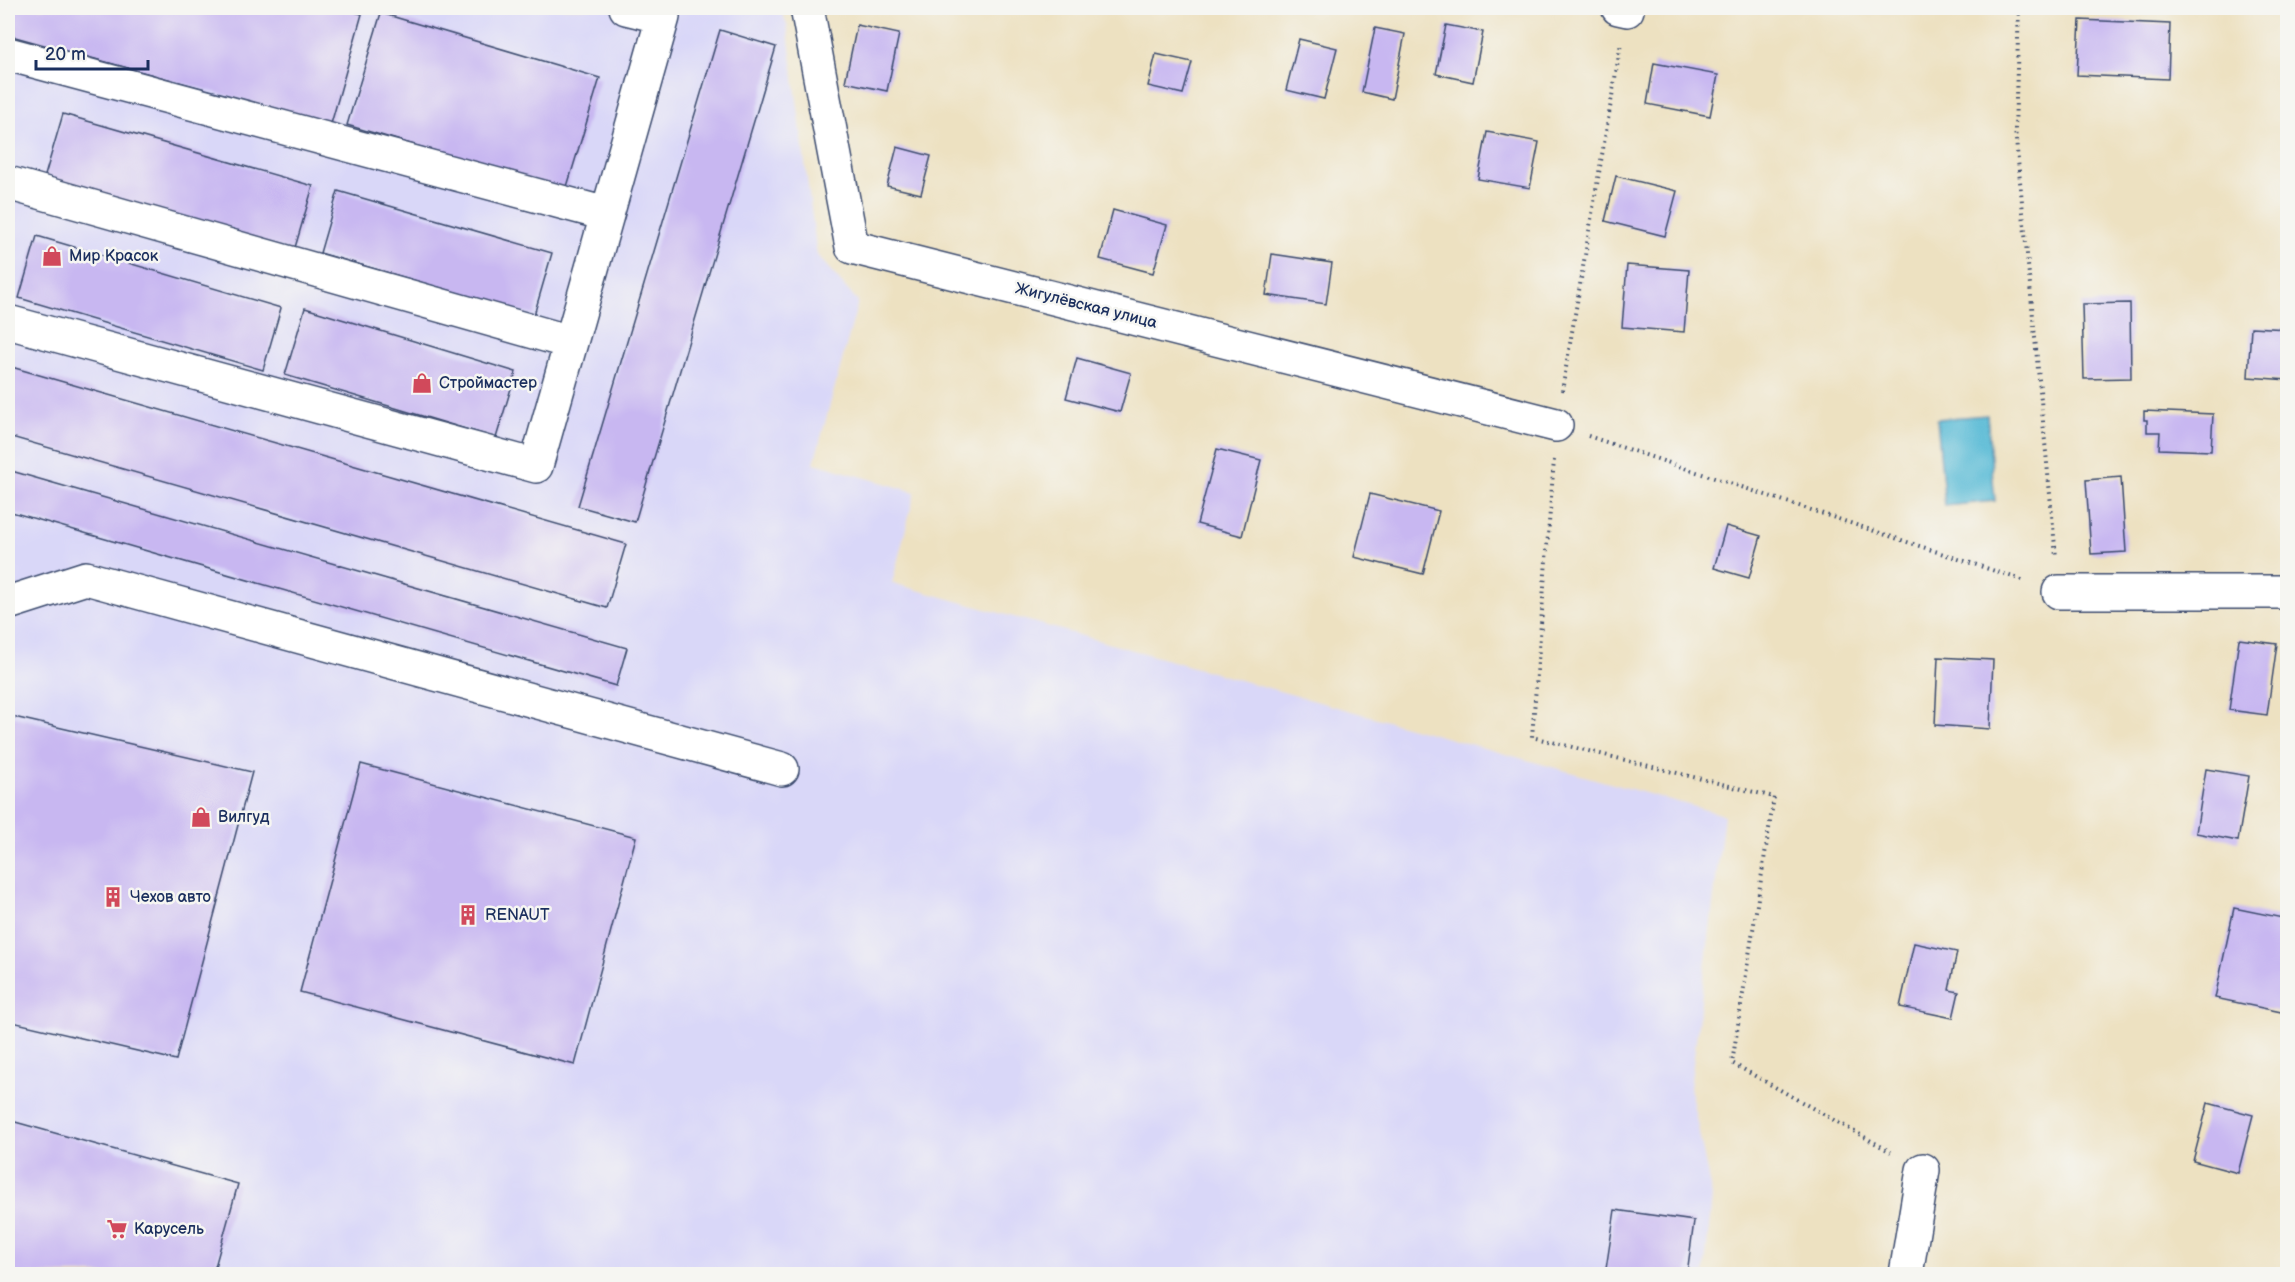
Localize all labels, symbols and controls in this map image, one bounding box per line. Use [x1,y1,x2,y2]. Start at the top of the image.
scale bar [36,33,148,71]
text: 20 m [45,44,86,65]
shop icon: Мир Красок [40,244,64,268]
place label: Мир Красок [69,247,159,266]
street label: Жигулёвская улица [1013,279,1160,333]
shop icon: Строймастер [410,371,434,395]
place label: Строймастер [439,374,537,393]
shop icon: Вилгуд [189,805,213,829]
place label: Вилгуд [218,808,270,827]
building icon: Чехов авто [101,885,125,909]
place label: Чехов авто [130,888,211,907]
building icon: RENAUT [456,903,480,927]
place label: RENAUT [485,906,550,925]
supermarket icon: Карусель [105,1217,129,1241]
place label: Карусель [134,1220,204,1239]

